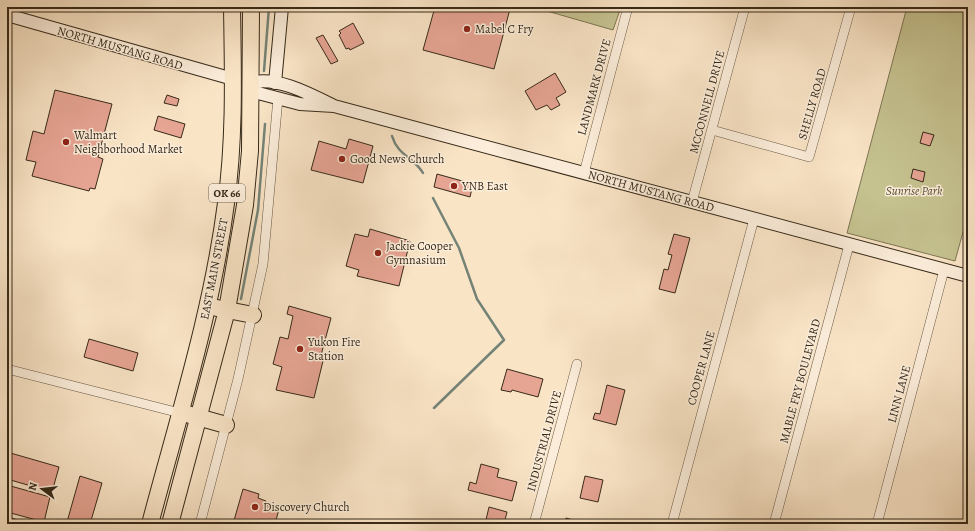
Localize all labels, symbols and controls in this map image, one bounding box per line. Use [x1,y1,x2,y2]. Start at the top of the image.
place label: Mabel C Fry [475,21,534,37]
street label: NORTH MUSTANG ROAD [55,22,185,74]
marker: Mabel C Fry [462,24,472,34]
street label: LANDMARK DRIVE [573,37,615,137]
street label: MCCONNELL DRIVE [686,49,728,155]
street label: SHELLY ROAD [794,66,830,142]
place label: Walmart Neighborhood Market [73,127,183,157]
marker: Walmart Neighborhood Market [61,137,71,147]
place label: Good News Church [350,151,445,167]
marker: Good News Church [337,154,347,164]
street label: NORTH MUSTANG ROAD [586,166,716,216]
place label: YNB East [461,178,508,194]
marker: YNB East [449,181,459,191]
park label: Sunrise Park [886,183,943,199]
road number: OK 66 [209,184,245,202]
street label: EAST MAIN STREET [196,217,232,321]
place label: Jackie Cooper Gymnasium [386,238,453,268]
marker: Jackie Cooper Gymnasium [373,248,383,258]
street label: MABLE FRY BOULEVARD [776,317,824,445]
street label: COOPER LANE [683,329,719,407]
place label: Yukon Fire Station [307,334,360,364]
marker: Yukon Fire Station [295,344,305,354]
street label: LINN LANE [884,363,914,425]
street label: INDUSTRIAL DRIVE [523,389,565,493]
north arrow [22,469,62,509]
text: N [25,481,41,492]
place label: Discovery Church [263,499,350,515]
marker: Discovery Church [250,502,260,512]

